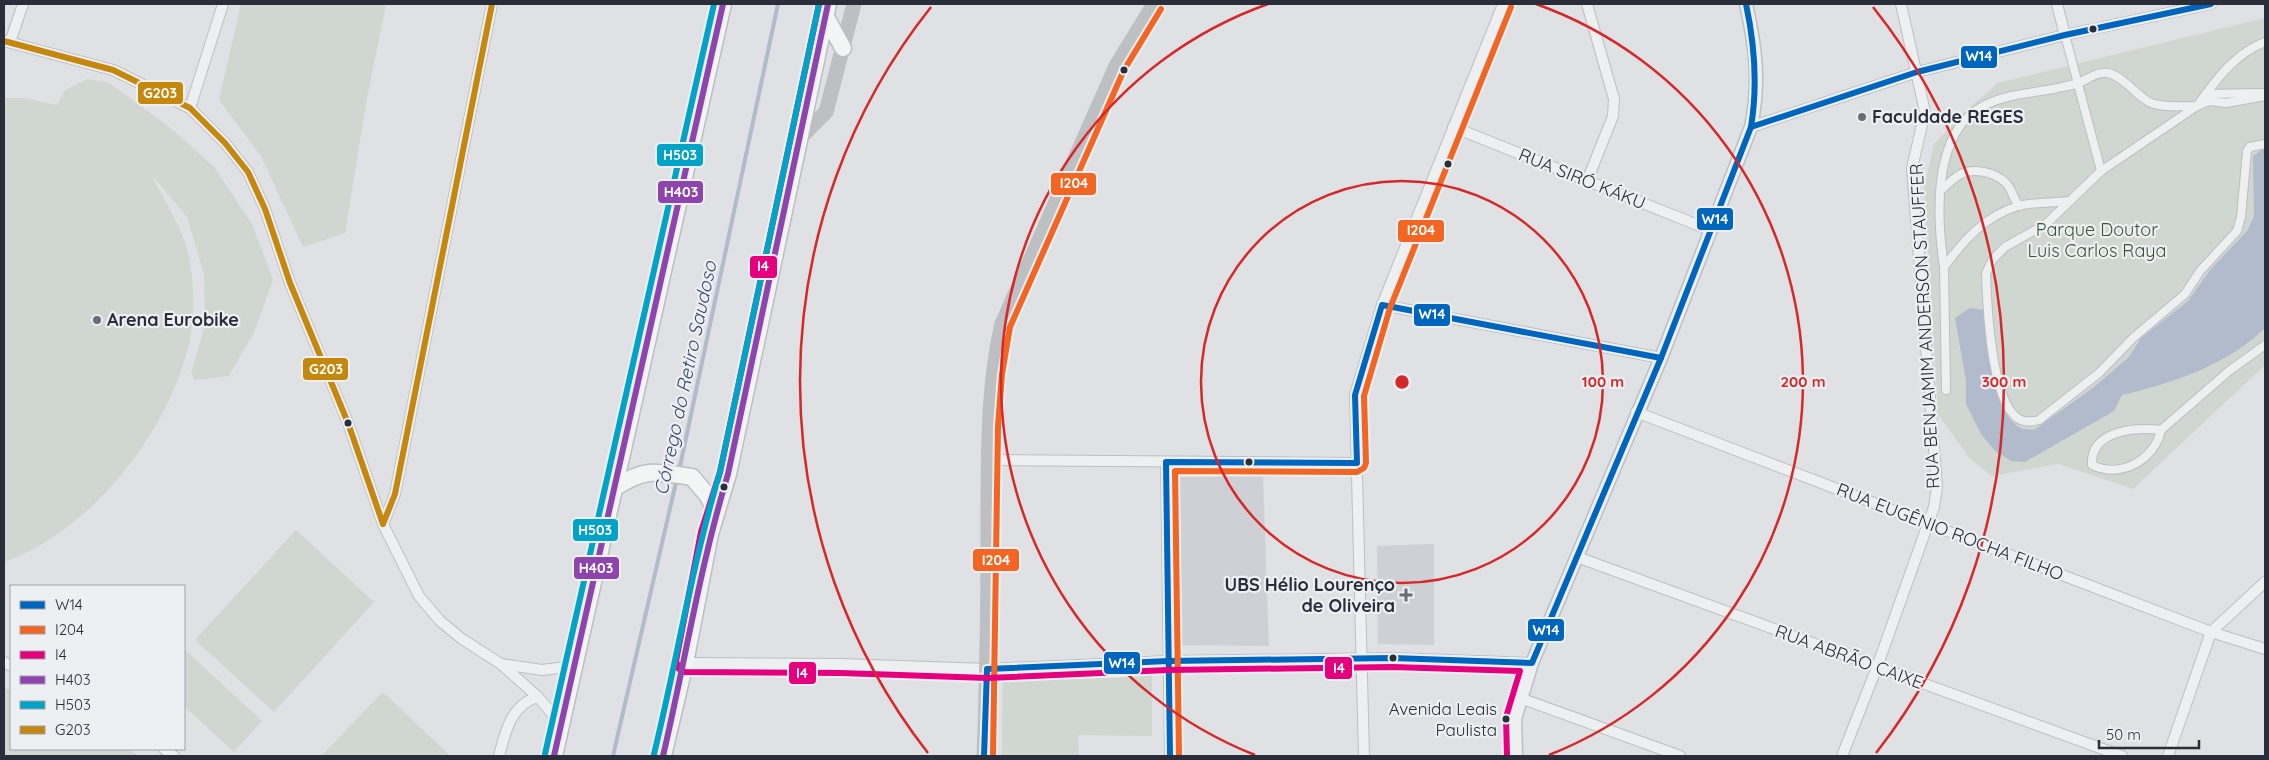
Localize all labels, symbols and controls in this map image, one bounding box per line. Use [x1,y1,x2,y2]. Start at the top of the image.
unlabelled marker [2088,24,2098,34]
line badge: W14 [1960,45,1998,69]
text: W14 [1966,47,1992,65]
unlabelled marker [1119,65,1129,75]
line badge: G203 [137,81,184,105]
text: G203 [143,84,177,102]
place label: Faculdade REGES [1872,105,2024,128]
marker: Faculdade REGES [1856,111,1868,123]
line badge: H503 [656,143,704,167]
street label: RUA SIRÓ KÁKU [1515,143,1649,214]
text: H503 [663,146,697,164]
unlabelled marker [1443,159,1453,169]
street label: RUA BENJAMIM ANDERSON STAUFFER [1904,163,1945,489]
line badge: I204 [1050,172,1097,196]
text: I204 [1060,174,1088,192]
line badge: H403 [657,180,704,204]
text: H403 [664,183,698,201]
line badge: W14 [1696,207,1734,231]
text: W14 [1702,210,1728,228]
park label: Parque Doutor Luis Carlos Raya [2028,218,2166,262]
line badge: I204 [1397,219,1445,243]
text: I204 [1407,221,1435,239]
line badge: I4 [749,255,778,279]
water label: Córrego do Retiro Saudoso [648,257,722,497]
text: I4 [757,257,769,275]
line badge: W14 [1413,303,1451,327]
text: W14 [1419,305,1445,323]
place label: Arena Eurobike [107,308,239,331]
marker: Arena Eurobike [91,314,103,326]
line badge: G203 [302,357,349,381]
text: G203 [309,360,343,378]
text: 100 m [1582,372,1624,391]
text: 200 m [1781,372,1826,391]
text: 300 m [1982,372,2026,391]
centre of rings [1393,373,1411,391]
unlabelled marker [343,418,353,428]
unlabelled marker [1244,457,1254,467]
street label: RUA EUGÊNIO ROCHA FILHO [1833,478,2067,585]
unlabelled marker [719,482,729,492]
line badge: H503 [572,518,619,542]
text: H503 [578,521,612,539]
line badge: I204 [972,548,1020,572]
text: I204 [982,551,1010,569]
line badge: H403 [573,556,620,580]
text: H403 [579,559,613,577]
place label: UBS Hélio Lourenço de Oliveira [1225,573,1395,617]
legend [10,585,185,750]
marker: UBS Hélio Lourenço de Oliveira [1399,588,1413,602]
text: W14 [55,595,83,614]
line badge: W14 [1527,618,1565,642]
street label: RUA ABRÃO CAIXE [1772,619,1926,694]
text: I204 [55,620,84,639]
text: W14 [1533,621,1559,639]
text: I4 [55,645,67,664]
line badge: W14 [1103,651,1141,675]
unlabelled marker [1388,653,1398,663]
text: W14 [1109,654,1135,672]
line badge: I4 [1324,656,1353,680]
text: I4 [1333,659,1345,677]
line badge: I4 [788,661,817,685]
text: I4 [796,664,808,682]
text: H403 [55,670,91,689]
text: H503 [55,695,91,714]
place label: Avenida Leais Paulista [1389,698,1497,740]
marker: Avenida Leais Paulista [1501,714,1511,724]
scale bar [2099,718,2199,750]
text: G203 [55,720,91,739]
text: 50 m [2106,725,2141,744]

